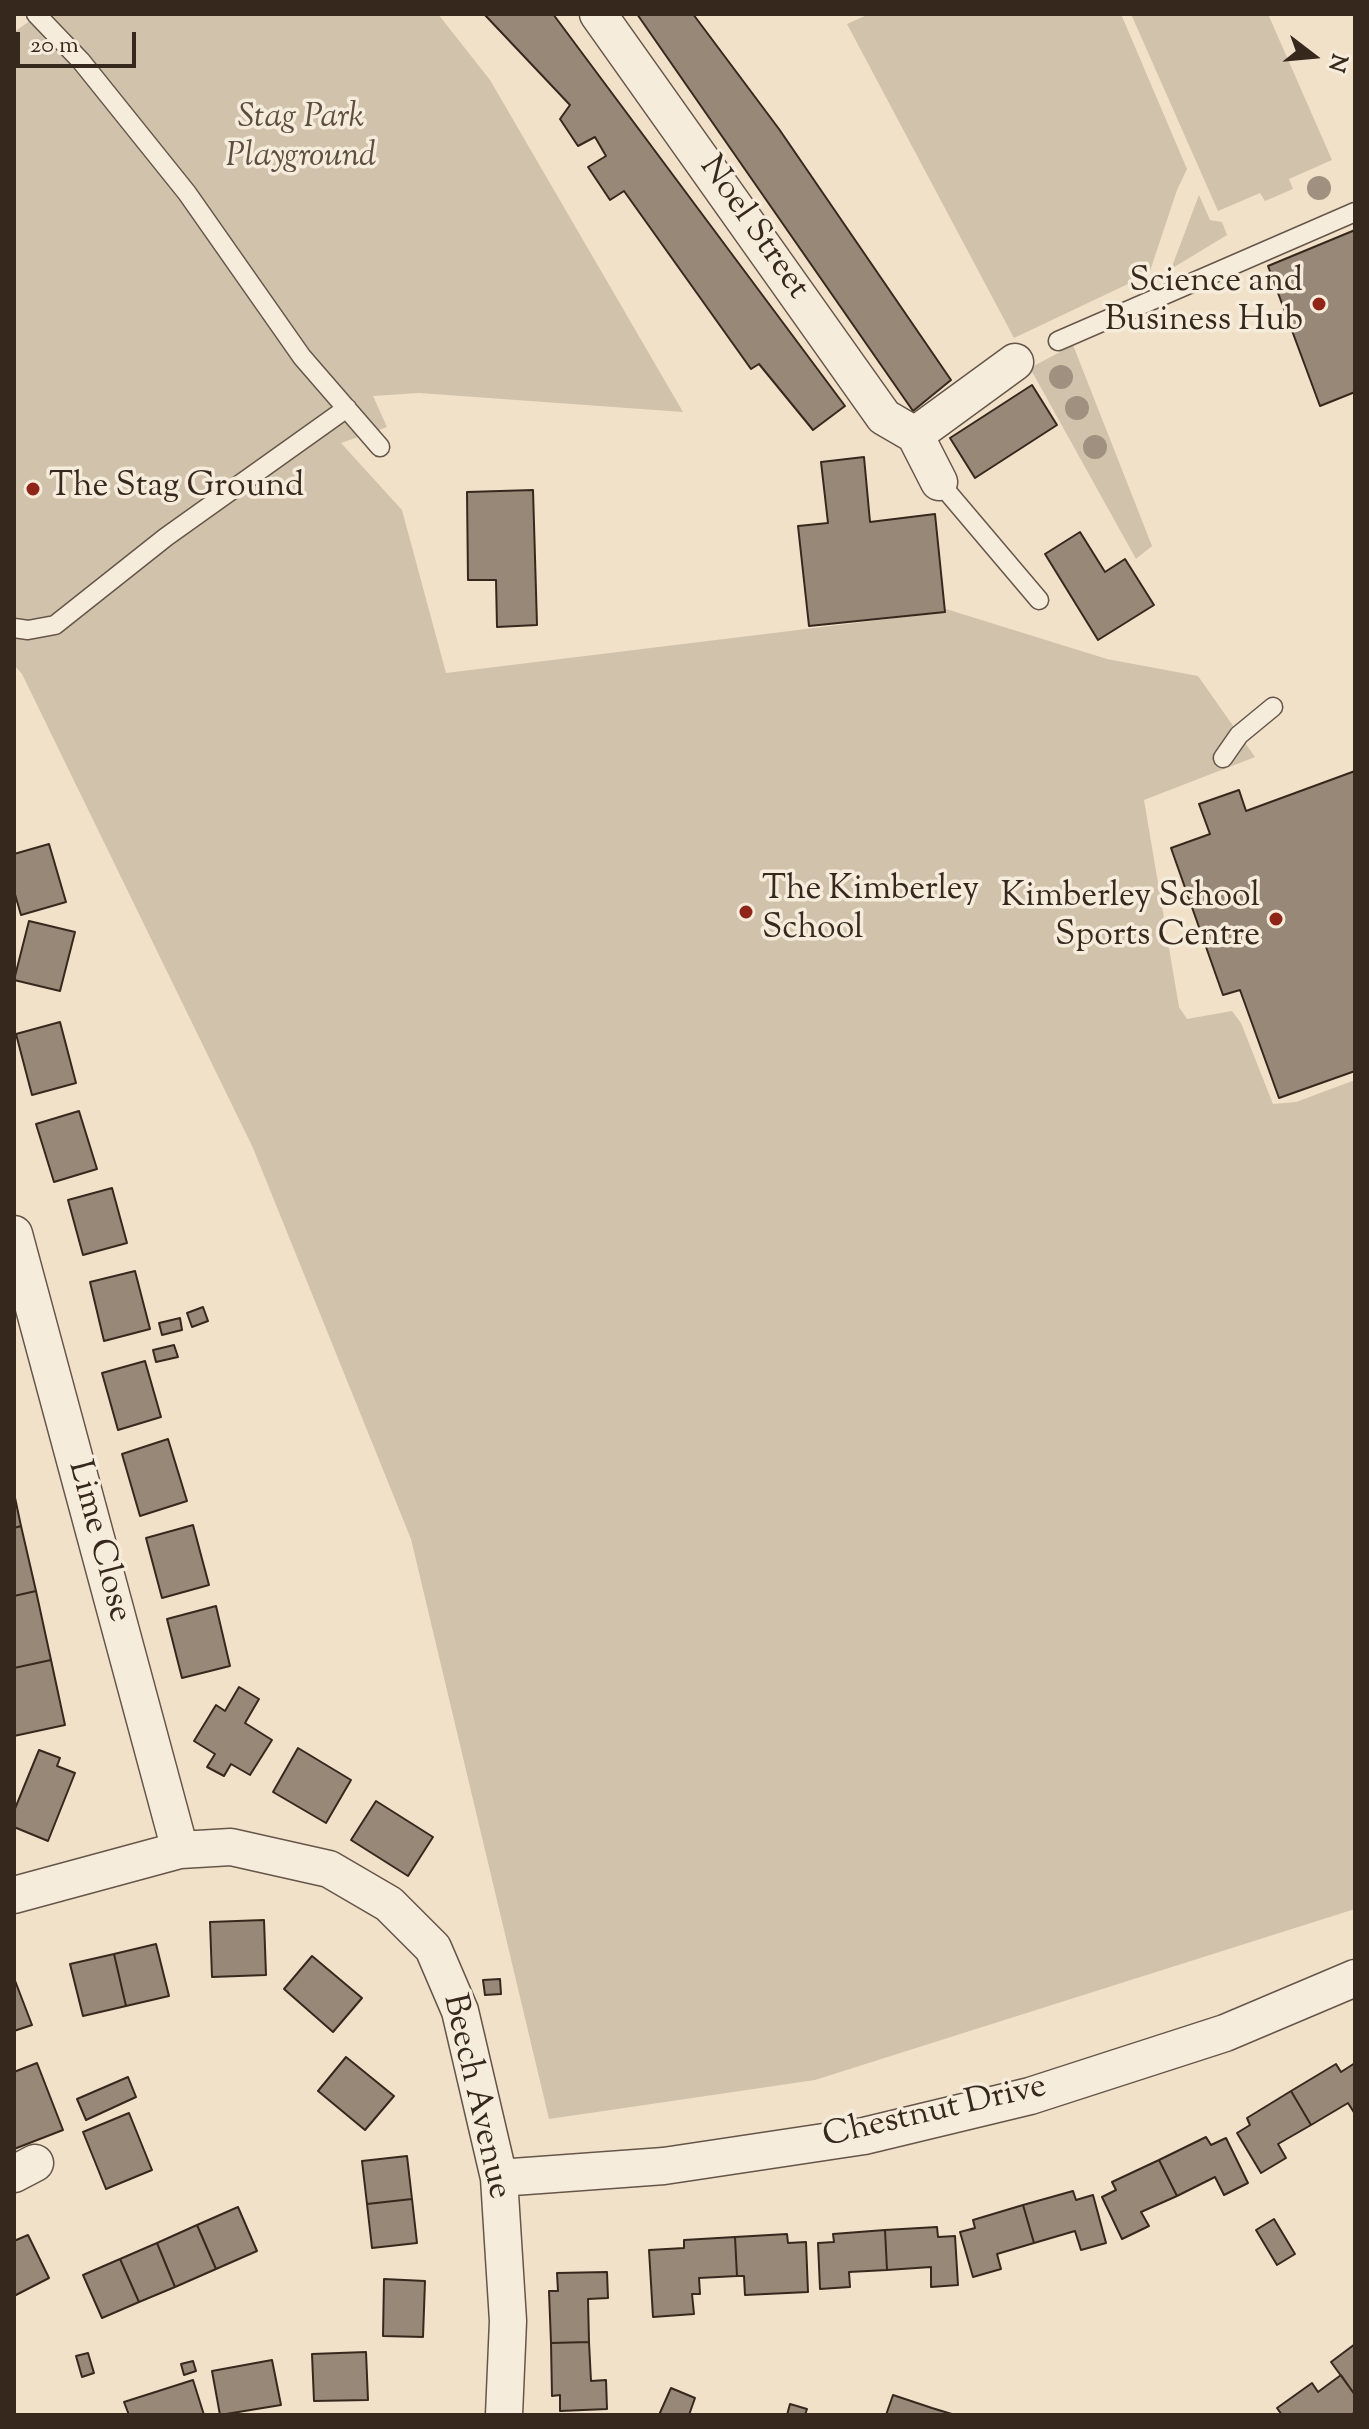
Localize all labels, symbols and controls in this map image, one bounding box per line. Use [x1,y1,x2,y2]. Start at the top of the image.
scale bar [20,16,140,66]
north arrow [1273,16,1353,96]
text: 20 m [30,29,79,63]
text: N [1318,50,1354,75]
park label: Stag Park Playground [226,100,376,180]
street label: Noel Street [688,150,816,308]
place label: Science and Business Hub [1105,264,1303,344]
marker: Science and Business Hub [1310,295,1328,313]
place label: The Stag Ground [49,469,304,509]
marker: The Stag Ground [24,480,42,498]
place label: The Kimberley School [762,872,979,952]
place label: Kimberley School Sports Centre [1001,879,1260,958]
marker: The Kimberley School [737,903,755,921]
marker: Kimberley School Sports Centre [1267,910,1285,928]
street label: Lime Close [56,1457,138,1627]
street label: Beech Avenue [431,1991,517,2203]
street label: Chestnut Drive [819,2068,1051,2160]

